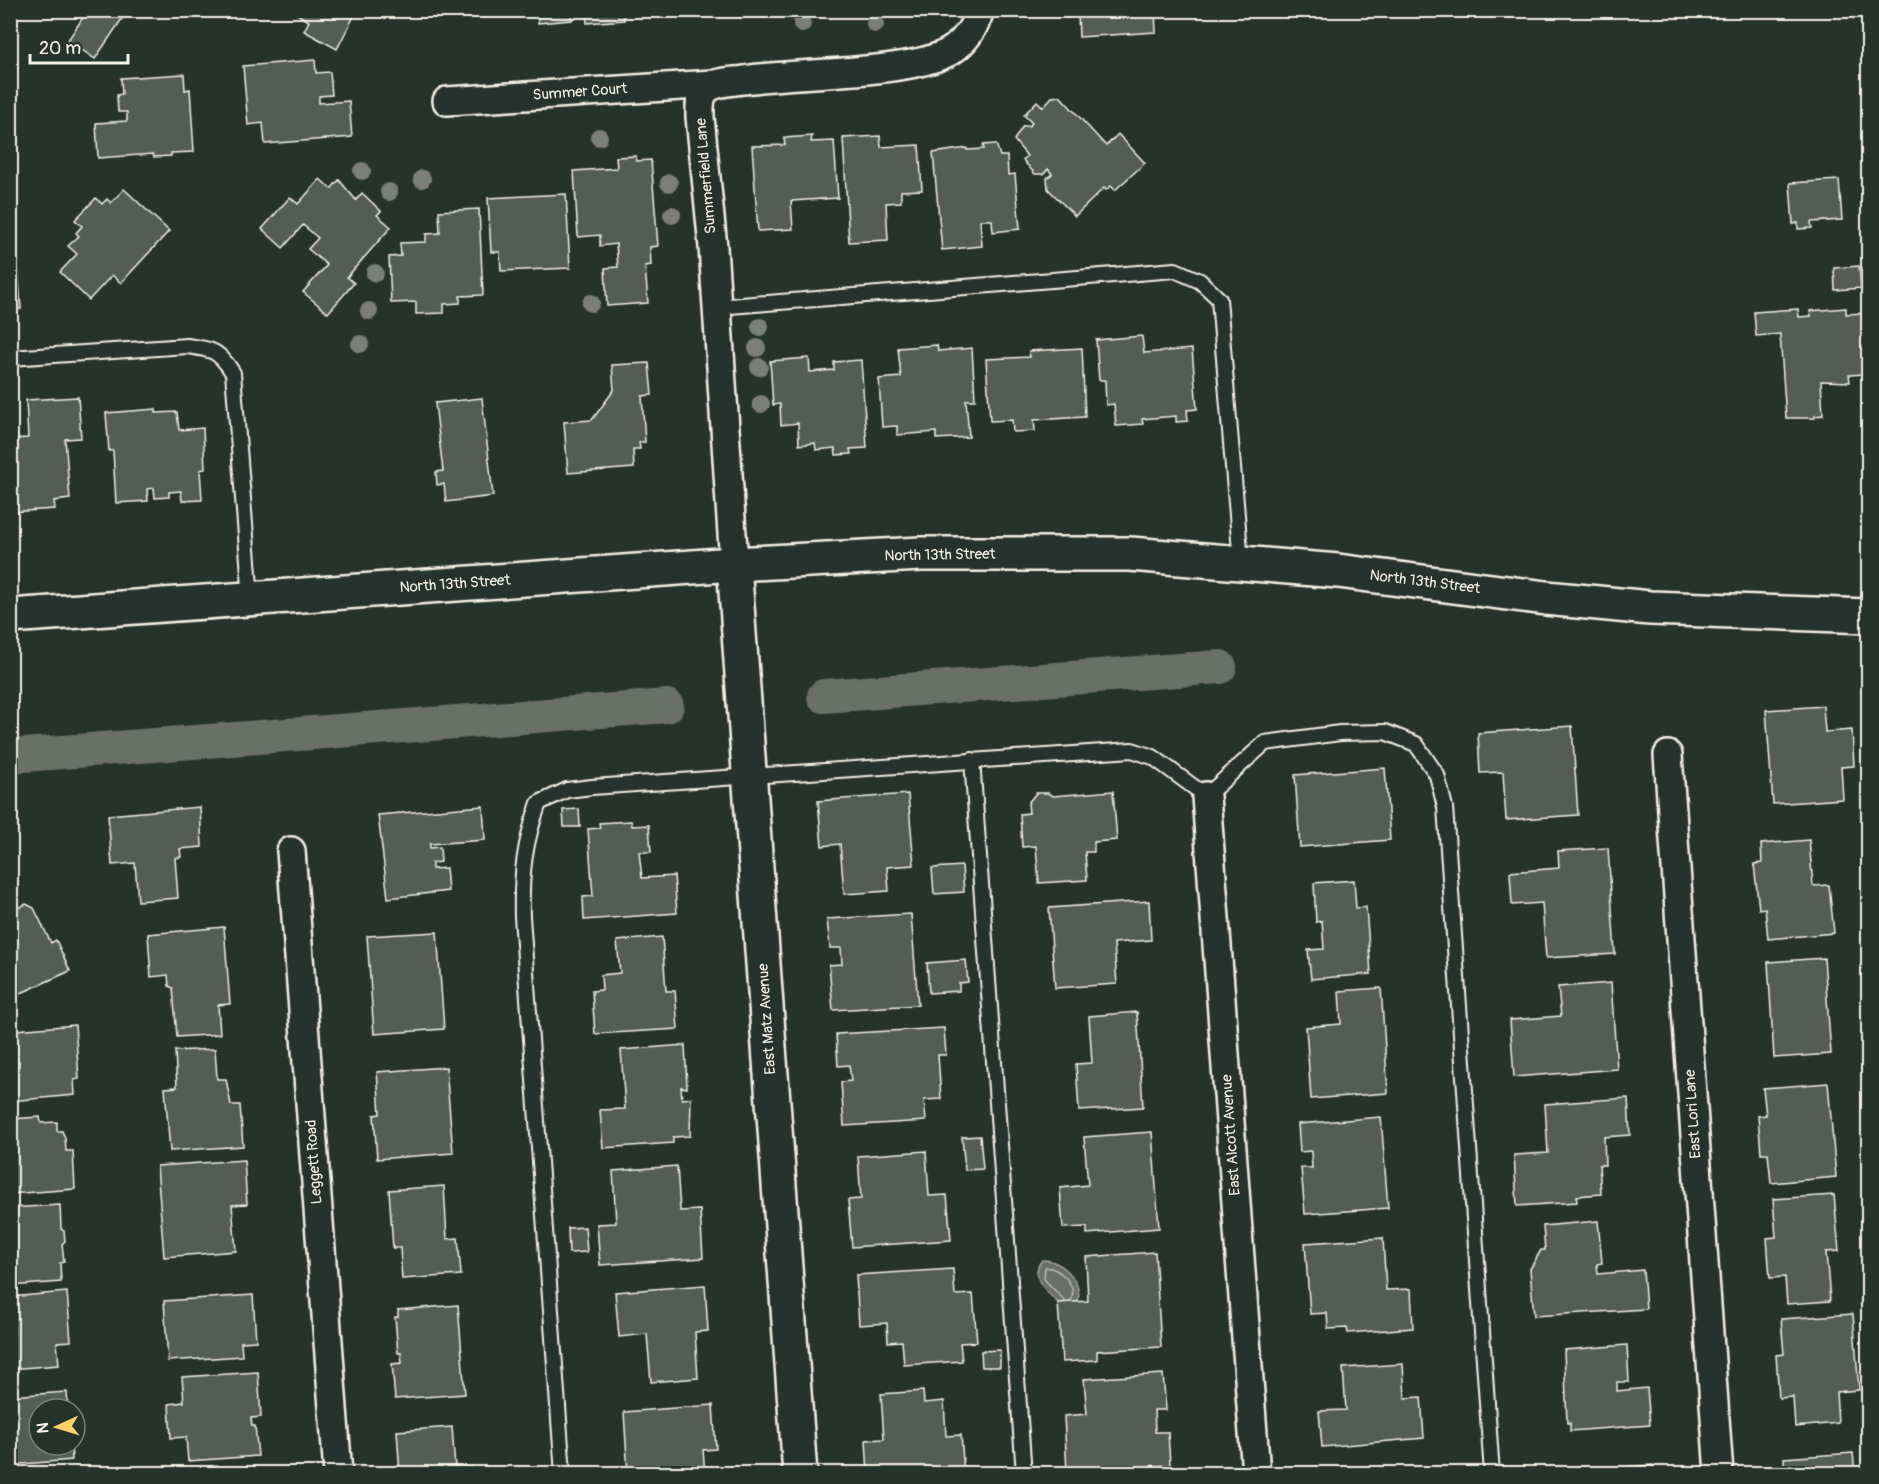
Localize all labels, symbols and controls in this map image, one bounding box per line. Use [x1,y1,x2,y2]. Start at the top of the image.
scale bar [30,27,128,65]
text: 20 m [39,37,81,60]
street label: Summer Court [532,79,629,105]
street label: Summerfield Lane [691,117,721,235]
street label: North 13th Street [884,545,997,565]
street label: North 13th Street [1369,566,1482,598]
street label: North 13th Street [399,571,512,597]
street label: East Matz Avenue [754,962,780,1075]
street label: East Lori Lane [1680,1068,1706,1159]
street label: East Alcott Avenue [1217,1073,1245,1196]
street label: Leggett Road [302,1119,326,1205]
north arrow [27,1397,87,1457]
text: N [33,1422,53,1434]

